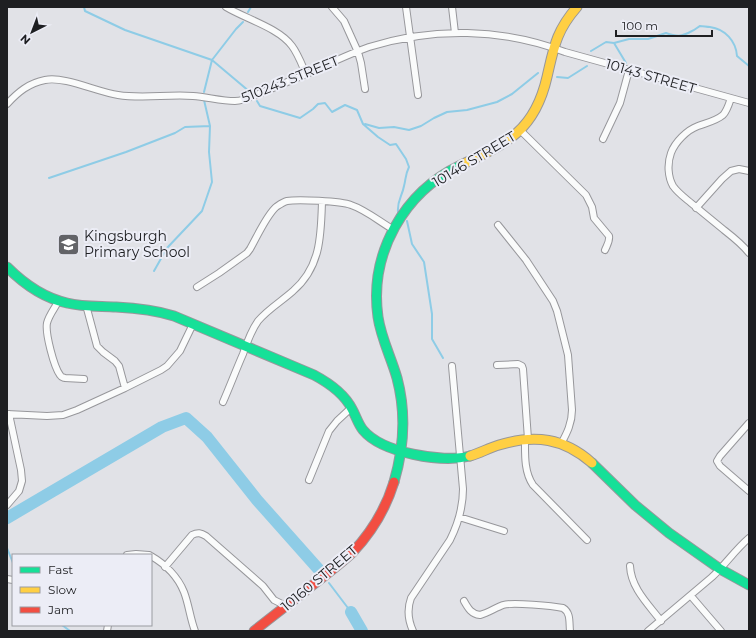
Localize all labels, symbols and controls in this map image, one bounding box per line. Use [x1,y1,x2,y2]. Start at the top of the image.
north arrow [12,12,52,52]
scale bar [616,12,712,38]
text: 100 m [622,18,658,33]
text: N [17,31,33,48]
street label: 510243 STREET [238,51,342,107]
street label: 10143 STREET [604,54,698,98]
street label: 10146 STREET [429,127,519,191]
place label: Kingsburgh Primary School [84,227,190,261]
school or university icon: Kingsburgh Primary School [55,231,81,257]
street label: 10160 STREET [277,541,361,615]
legend [12,554,152,626]
text: Fast [48,562,73,577]
text: Slow [48,582,77,597]
text: Jam [47,602,74,617]

